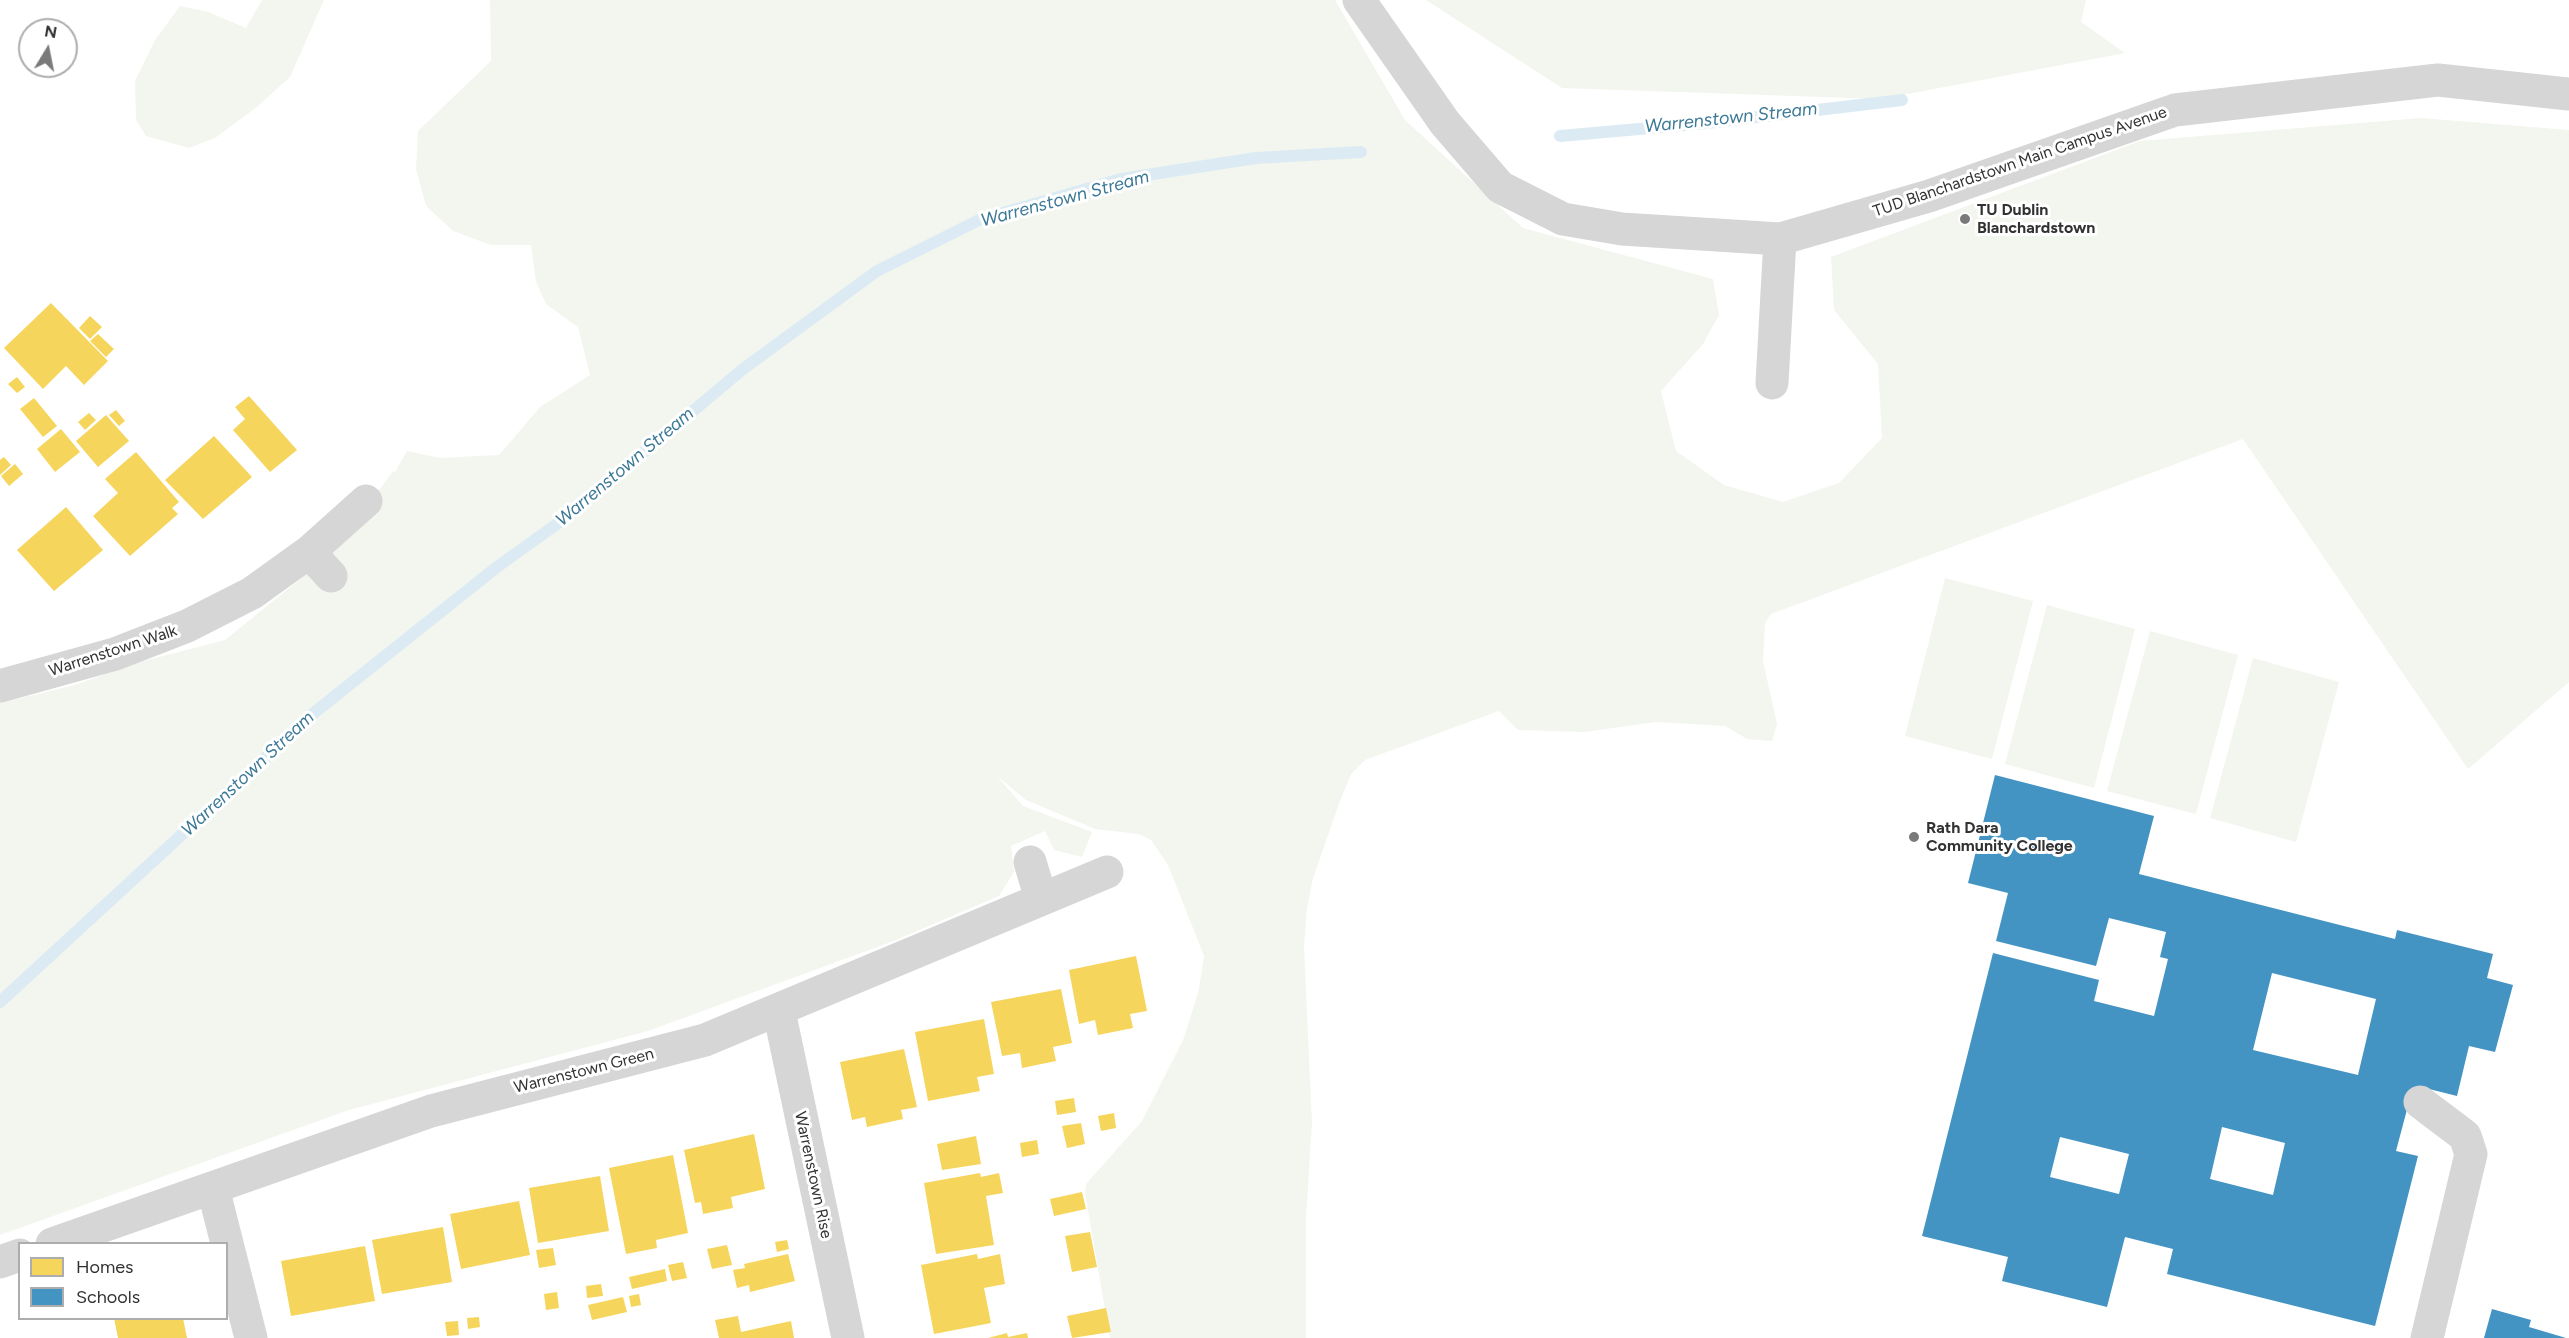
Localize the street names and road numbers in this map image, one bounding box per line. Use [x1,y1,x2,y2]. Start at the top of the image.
street label: TUD Blanchardstown Main Campus Avenue [1871,103,2169,221]
street label: Warrenstown Walk [47,621,179,681]
street label: Warrenstown Green [512,1044,656,1098]
street label: Warrenstown Rise [790,1110,836,1240]

